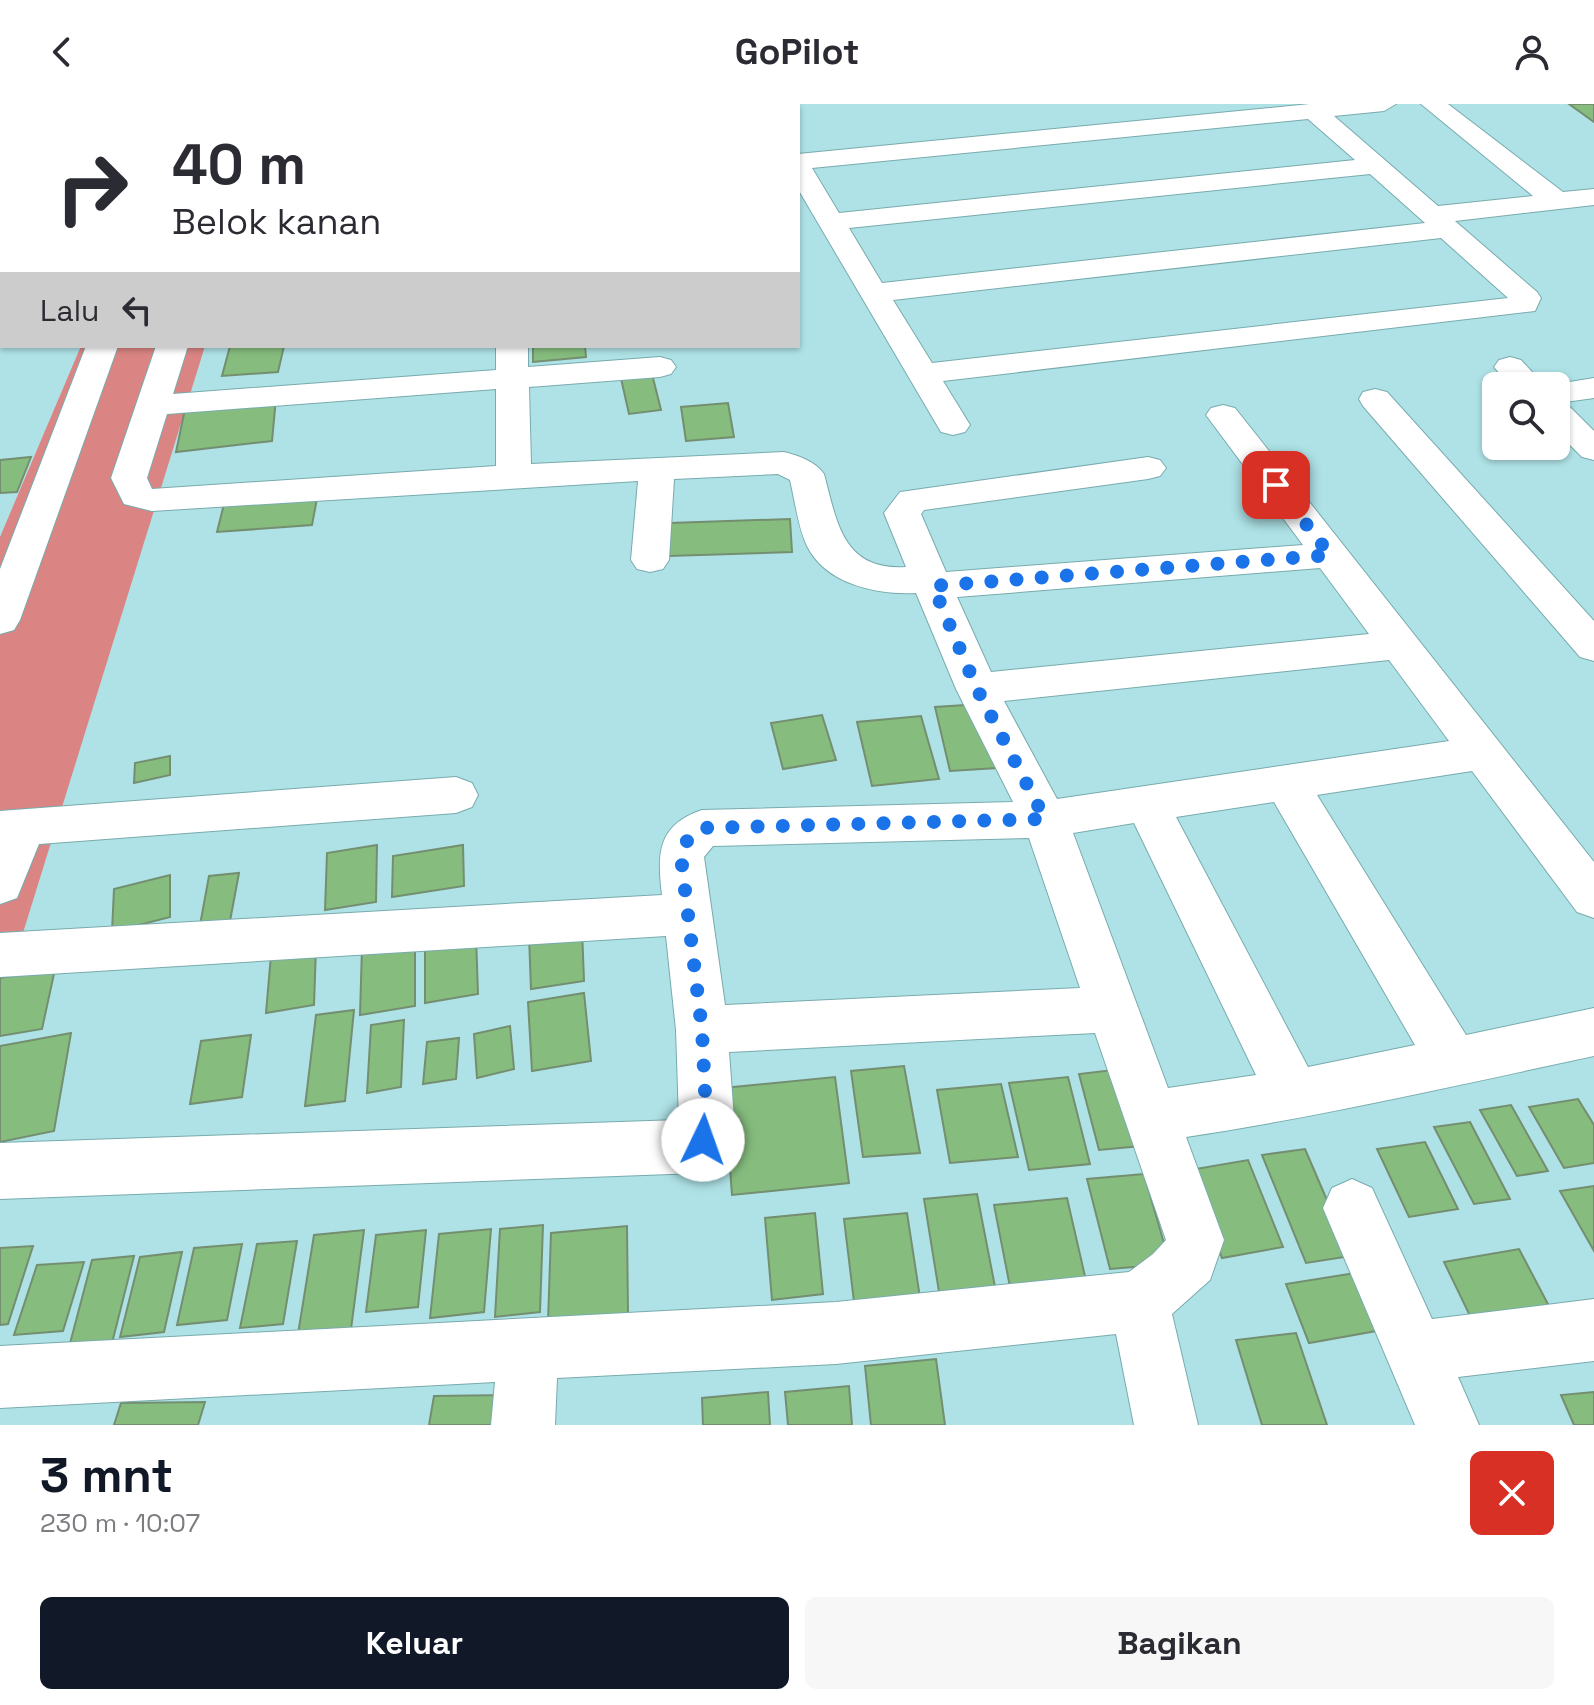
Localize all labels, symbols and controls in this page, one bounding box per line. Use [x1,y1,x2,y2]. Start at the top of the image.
text: GoPilot [735,29,859,75]
icon: back [40,30,84,74]
icon: person [1510,30,1554,74]
text: 40 m [172,129,306,200]
icon: right [40,136,144,240]
text: Belok kanan [172,199,381,245]
icon: left [115,288,159,332]
text: Lalu [40,291,99,330]
map controls [1482,372,1570,460]
button: search [1482,372,1570,460]
pin [1242,451,1310,519]
icon: arrive [1254,463,1298,507]
position arrow [661,1098,745,1182]
text: 3 mnt [40,1445,173,1506]
button: close [1470,1451,1554,1535]
text: 230 m · 10:07 [40,1506,200,1540]
button: Keluar [40,1597,789,1689]
button: Bagikan [805,1597,1554,1689]

